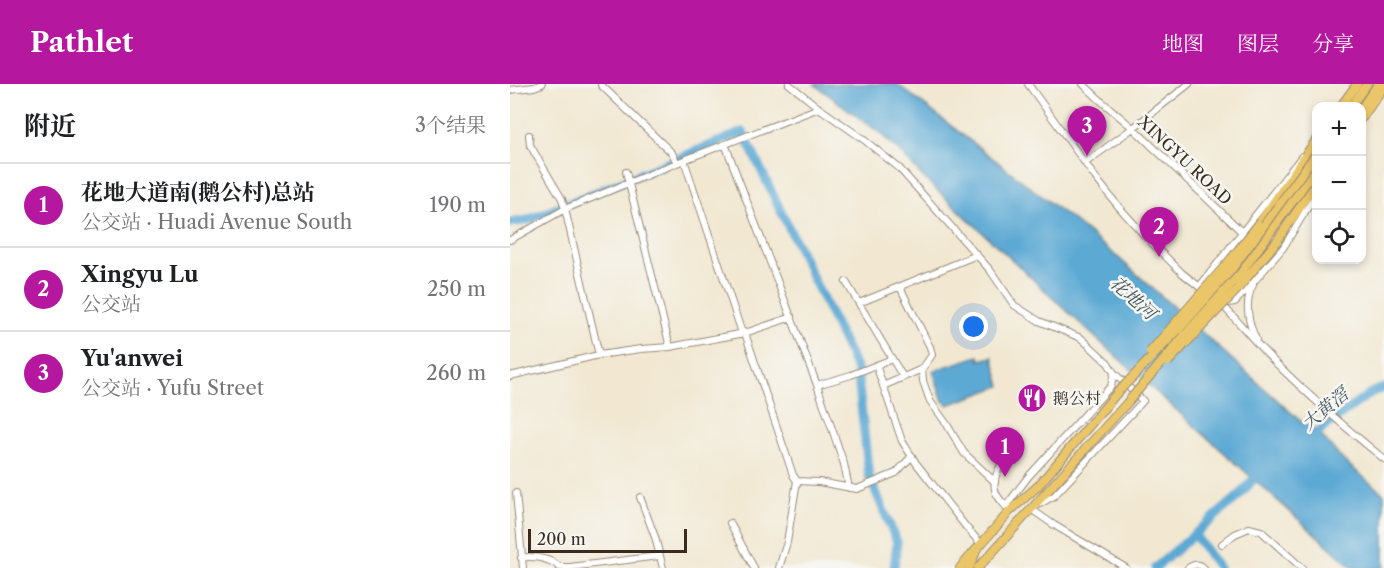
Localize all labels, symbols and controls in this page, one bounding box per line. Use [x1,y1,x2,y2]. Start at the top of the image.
text: Pathlet [30,25,133,59]
text: 地图 [1162,31,1204,56]
text: 图层 [1237,31,1279,56]
text: 分享 [1312,31,1354,56]
map controls [1312,102,1366,264]
button: + [1312,102,1366,156]
pin: 3 [1068,106,1106,156]
text: 附近 [24,110,76,142]
street label: XINGYU ROAD [1133,111,1236,209]
text: 3个结果 [415,113,486,137]
button: − [1312,156,1366,210]
text: 花地大道南(鹅公村)总站 [81,179,315,206]
text: 1 [39,193,48,217]
text: 190 m [429,193,486,217]
pin: 2 [1140,208,1178,257]
text: 公交站 · Huadi Avenue South [81,210,352,234]
button: locate [1312,210,1366,264]
text: Xingyu Lu [81,261,199,288]
water label: 花地河 [1106,272,1163,326]
text: 2 [38,277,49,301]
text: 250 m [427,277,486,301]
text: 公交站 [81,292,141,316]
your location [959,312,988,341]
text: Yu'anwei [81,345,183,372]
text: 3 [38,361,49,385]
text: 260 m [426,361,486,385]
text: 公交站 · Yufu Street [81,376,264,400]
water label: 大黄滘 [1297,381,1355,435]
restaurant icon: 鹅公村 [1016,382,1048,414]
place label: 鹅公村 [1053,388,1101,408]
pin: 1 [986,428,1024,477]
scale bar [528,526,687,554]
text: 200 m [537,529,586,549]

